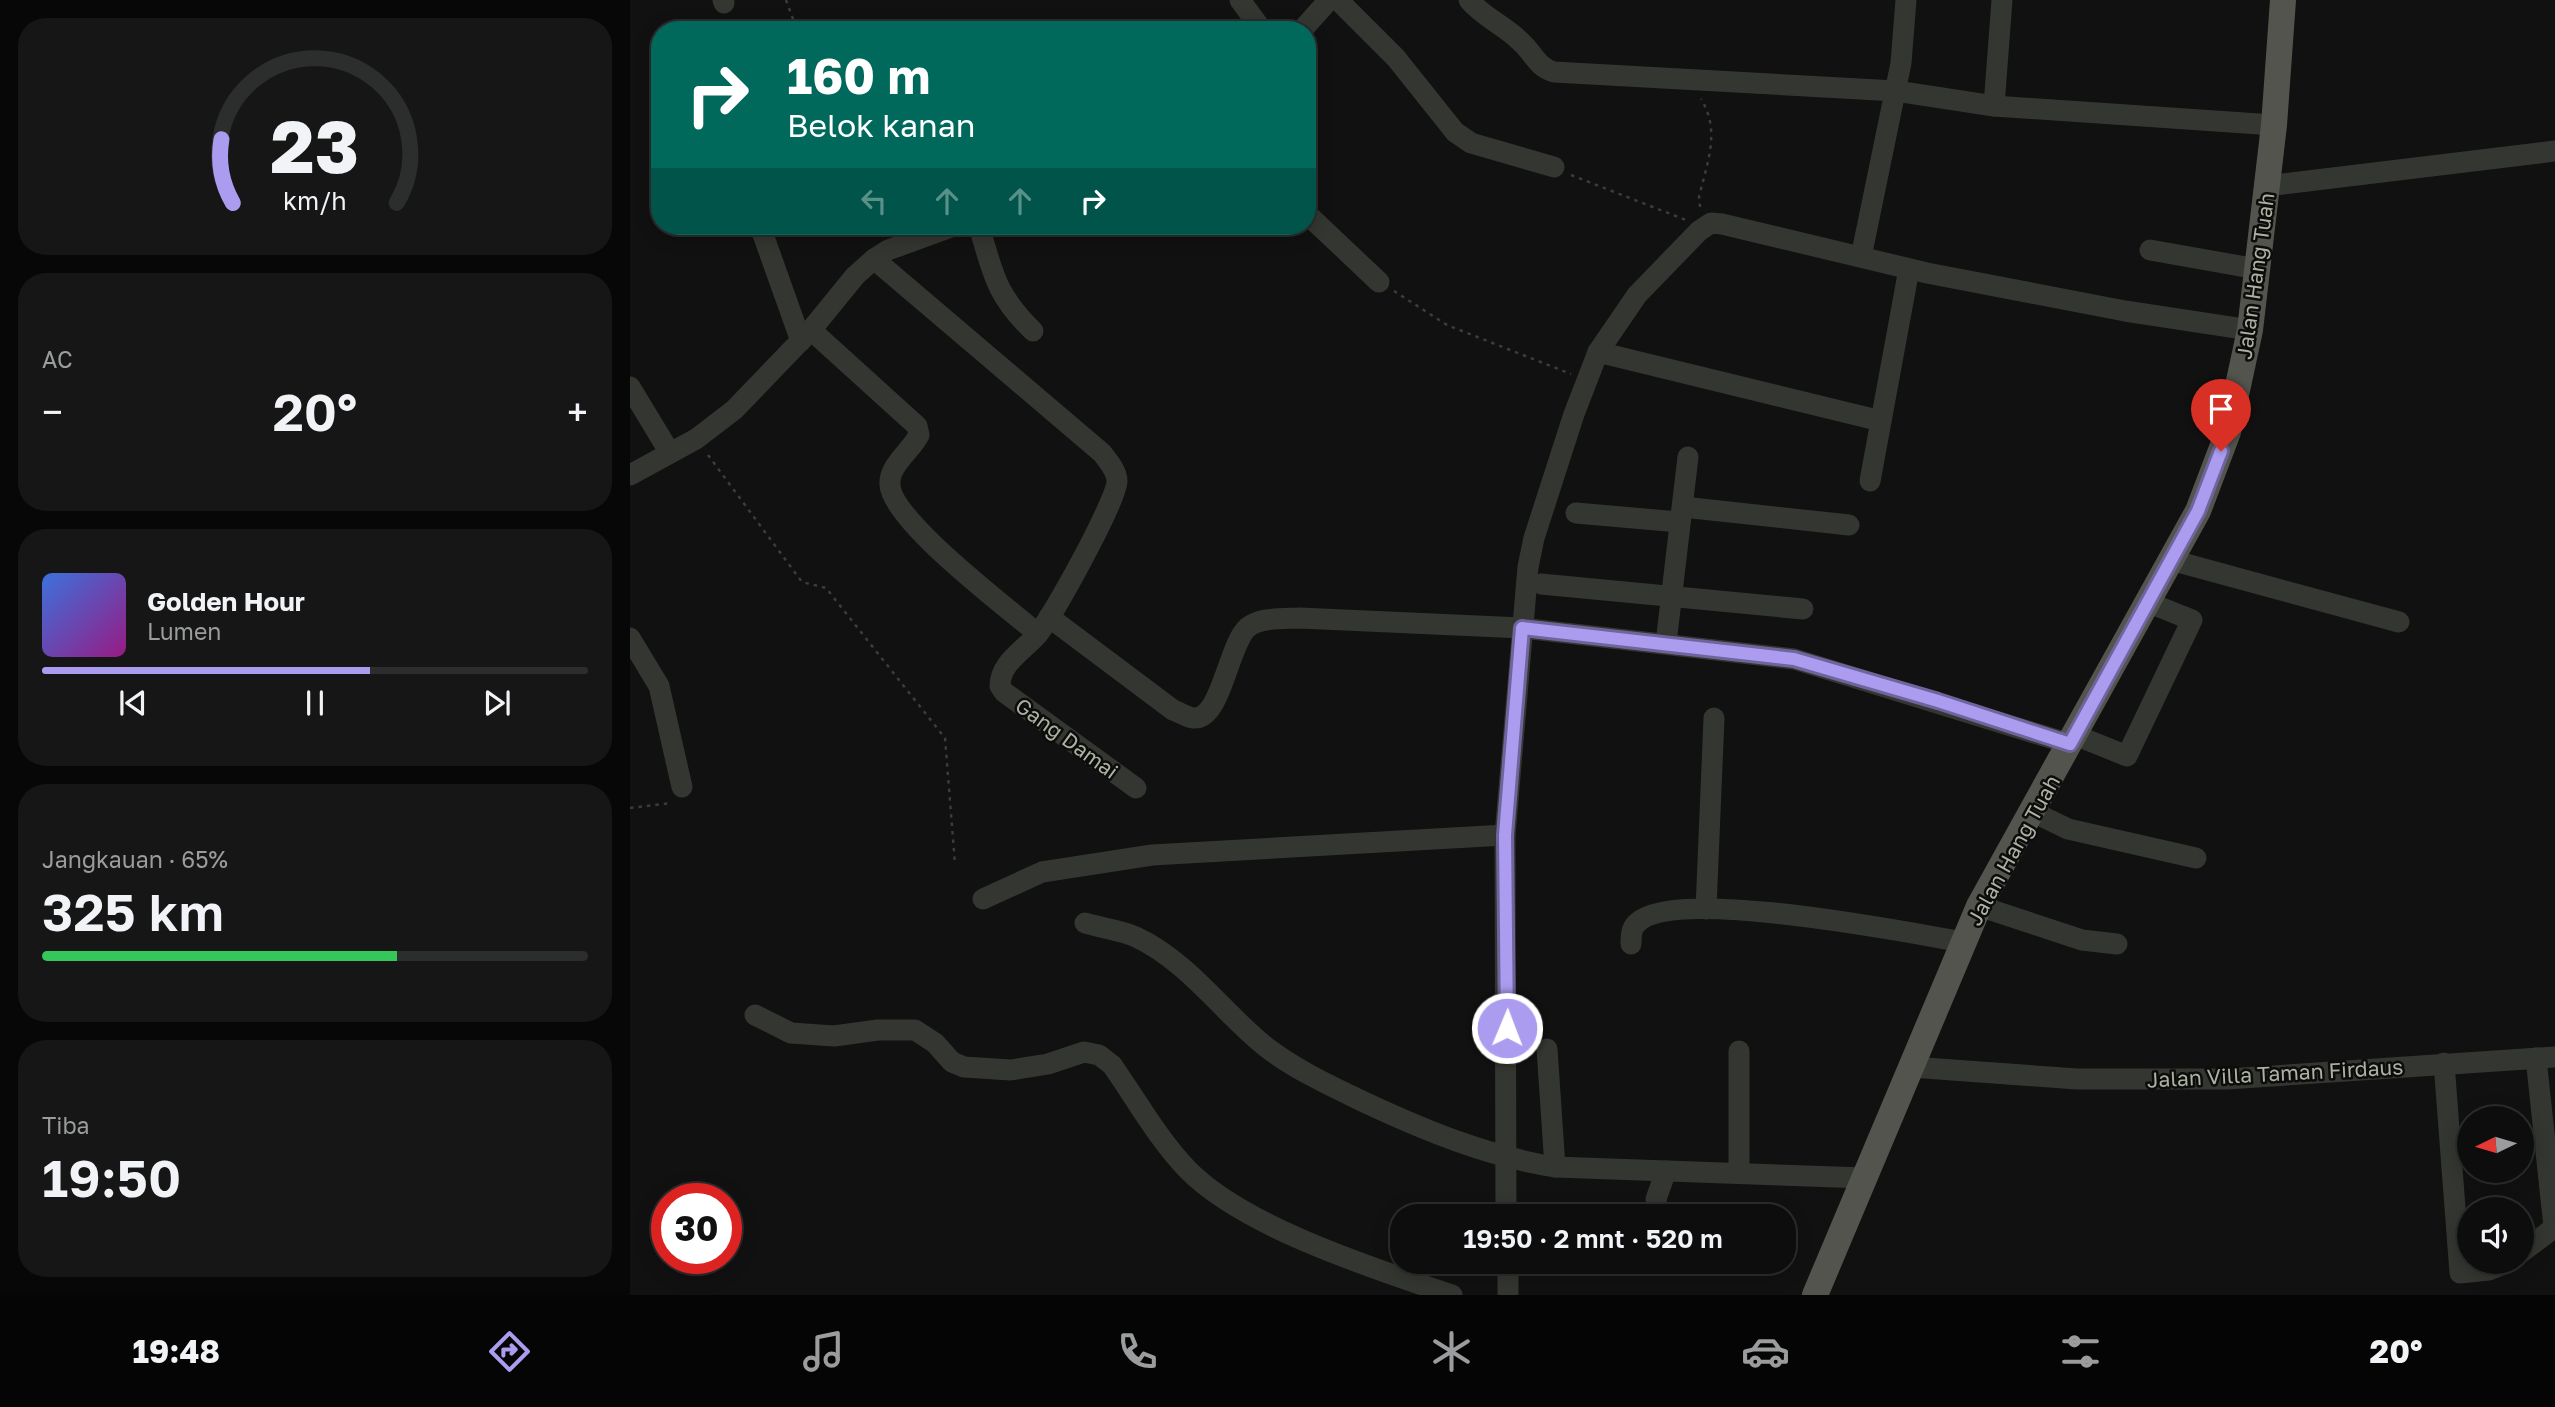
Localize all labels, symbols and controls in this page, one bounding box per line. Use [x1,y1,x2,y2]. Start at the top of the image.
text: 160 m [787,46,930,105]
icon: right [672,49,763,140]
text: 23 [271,102,359,189]
text: Belok kanan [787,106,975,144]
icon: left [855,182,893,220]
icon: ahead [928,182,966,220]
icon: ahead [1001,182,1039,220]
icon: right [1074,182,1112,220]
text: km/h [283,185,347,216]
street label: Jalan Hang Tuah [2230,191,2280,361]
text: AC [42,345,73,373]
pin [2191,379,2251,451]
text: 20° [273,380,357,442]
text: − [42,389,63,434]
text: + [567,389,588,434]
icon: arrive [2202,390,2240,428]
text: Golden Hour [147,586,305,617]
text: Lumen [147,617,221,645]
icon: previous [114,684,152,722]
icon: pause [296,684,334,722]
icon: next [478,684,516,722]
street label: Gang Damai [1011,692,1123,784]
street label: Jalan Hang Tuah [1961,770,2065,930]
text: Jangkauan · 65% [42,845,228,873]
text: 325 km [42,880,224,942]
position arrow [1470,991,1544,1065]
street label: Jalan Villa Taman Firdaus [2146,1053,2404,1093]
north arrow [2457,1106,2534,1183]
map controls [2457,1106,2534,1274]
text: Tiba [42,1111,90,1139]
text: 19:50 [42,1146,181,1208]
speed limit sign: 30 [651,1183,742,1274]
button: sound [2457,1197,2534,1274]
text: 19:50 · 2 mnt · 520 m [1463,1223,1723,1254]
icon: directions [485,1327,534,1376]
icon: music [799,1327,848,1376]
icon: phone [1113,1327,1162,1376]
icon: climate [1427,1327,1476,1376]
icon: car [1741,1327,1790,1376]
icon: filters [2056,1327,2105,1376]
text: 19:48 [133,1332,220,1370]
text: 20° [2370,1332,2422,1370]

